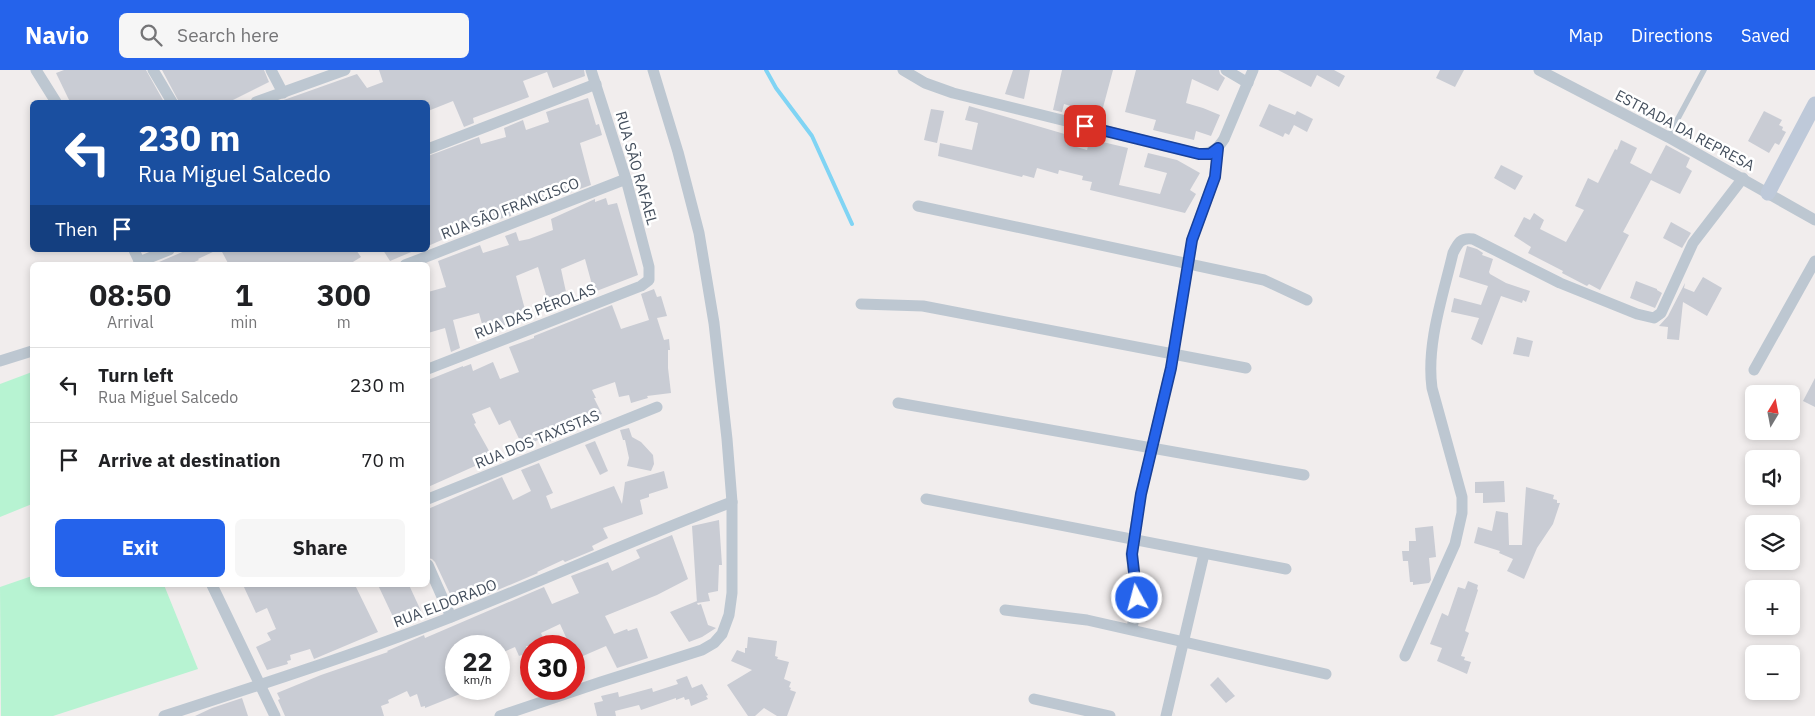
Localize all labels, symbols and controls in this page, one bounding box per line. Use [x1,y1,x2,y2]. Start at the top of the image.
search box [119,13,469,58]
text: Navio [25,19,89,51]
icon: search [137,21,165,49]
text: Search here [177,23,279,47]
text: Map [1568,24,1603,47]
text: Directions [1631,24,1713,47]
text: Saved [1741,24,1790,47]
street label: ESTRADA DA REPRESA [1612,85,1758,175]
pin [1064,105,1106,147]
street label: RUA SÃO RAFAEL [612,109,662,228]
icon: arrive [1071,112,1099,140]
text: 230 m [138,115,241,161]
icon: left [55,120,120,185]
text: Rua Miguel Salcedo [138,159,331,188]
street label: RUA SÃO FRANCISCO [438,173,582,243]
icon: arrive [108,215,136,243]
text: Then [55,217,98,241]
text: 08:50 [89,275,171,314]
text: 1 [235,275,253,314]
text: 300 [317,275,371,314]
street label: RUA DAS PÉROLAS [472,279,598,343]
text: Arrival [107,312,154,332]
text: min [230,312,257,332]
text: m [337,312,351,332]
text: Turn left [98,363,174,387]
icon: left [55,371,83,399]
text: 230 m [350,373,405,397]
north arrow [1745,385,1800,440]
map controls [1745,385,1800,700]
text: Rua Miguel Salcedo [98,387,238,407]
street label: RUA DOS TAXISTAS [472,405,602,473]
icon: arrive [55,446,83,474]
text: Arrive at destination [98,448,281,472]
text: 70 m [361,448,405,472]
button: sound [1745,450,1800,505]
button: layers [1745,515,1800,570]
button: Exit [55,519,225,577]
button: Share [235,519,405,577]
position arrow [1110,571,1162,623]
street label: RUA ELDORADO [391,575,499,631]
button: + [1745,580,1800,635]
speed limit sign: 30 [520,635,585,700]
text: 22 [462,645,493,678]
button: − [1745,645,1800,700]
text: km/h [463,672,492,687]

